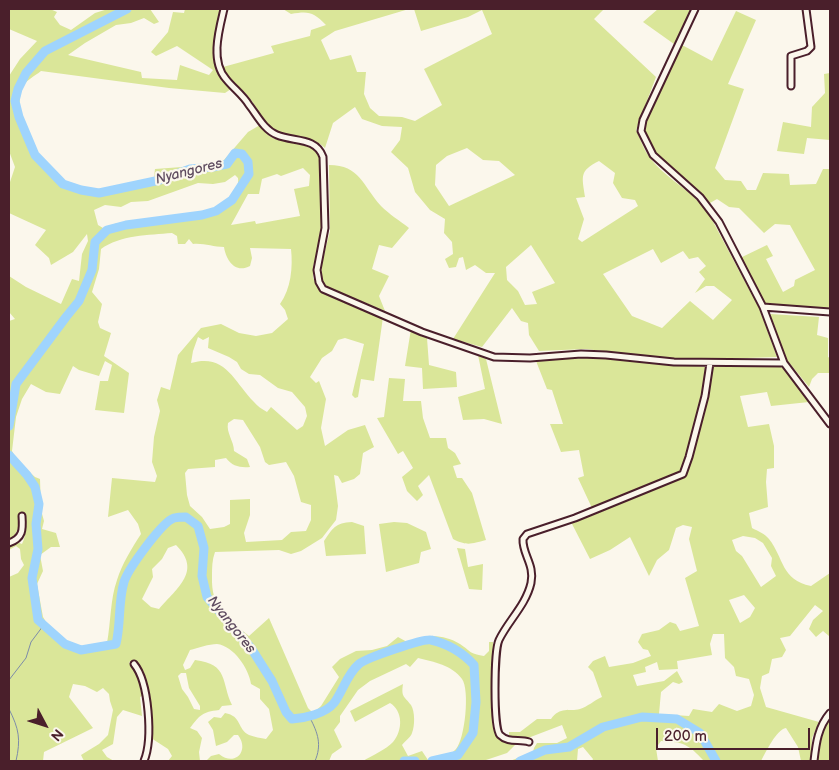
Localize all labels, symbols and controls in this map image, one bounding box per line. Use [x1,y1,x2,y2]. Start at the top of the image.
water label: Nyangores [154,156,224,188]
water label: Nyangores [203,593,259,657]
north arrow [20,700,70,750]
scale bar [659,718,813,750]
text: N [47,725,67,744]
text: 200 m [664,727,707,746]

